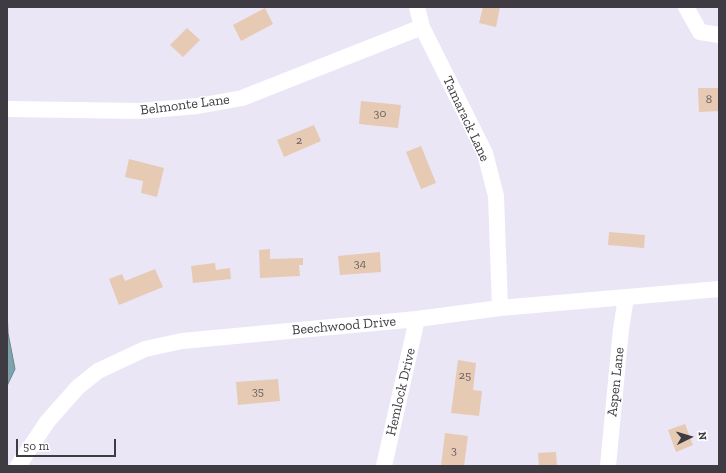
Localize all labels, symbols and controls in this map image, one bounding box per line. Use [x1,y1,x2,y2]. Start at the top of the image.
street label: Tamarack Lane [439,74,493,164]
street label: Belmonte Lane [139,91,231,119]
house number: 8 [706,93,712,107]
house number: 30 [374,107,386,121]
house number: 2 [296,134,302,148]
house number: 34 [354,257,366,271]
street label: Beechwood Drive [291,313,397,339]
street label: Hemlock Drive [383,346,419,438]
street label: Aspen Lane [604,346,628,418]
house number: 25 [459,369,471,383]
house number: 35 [252,385,264,399]
north arrow [670,417,710,457]
scale bar [18,431,118,457]
text: N [696,431,709,441]
text: 50 m [23,439,49,453]
house number: 3 [451,444,457,458]

